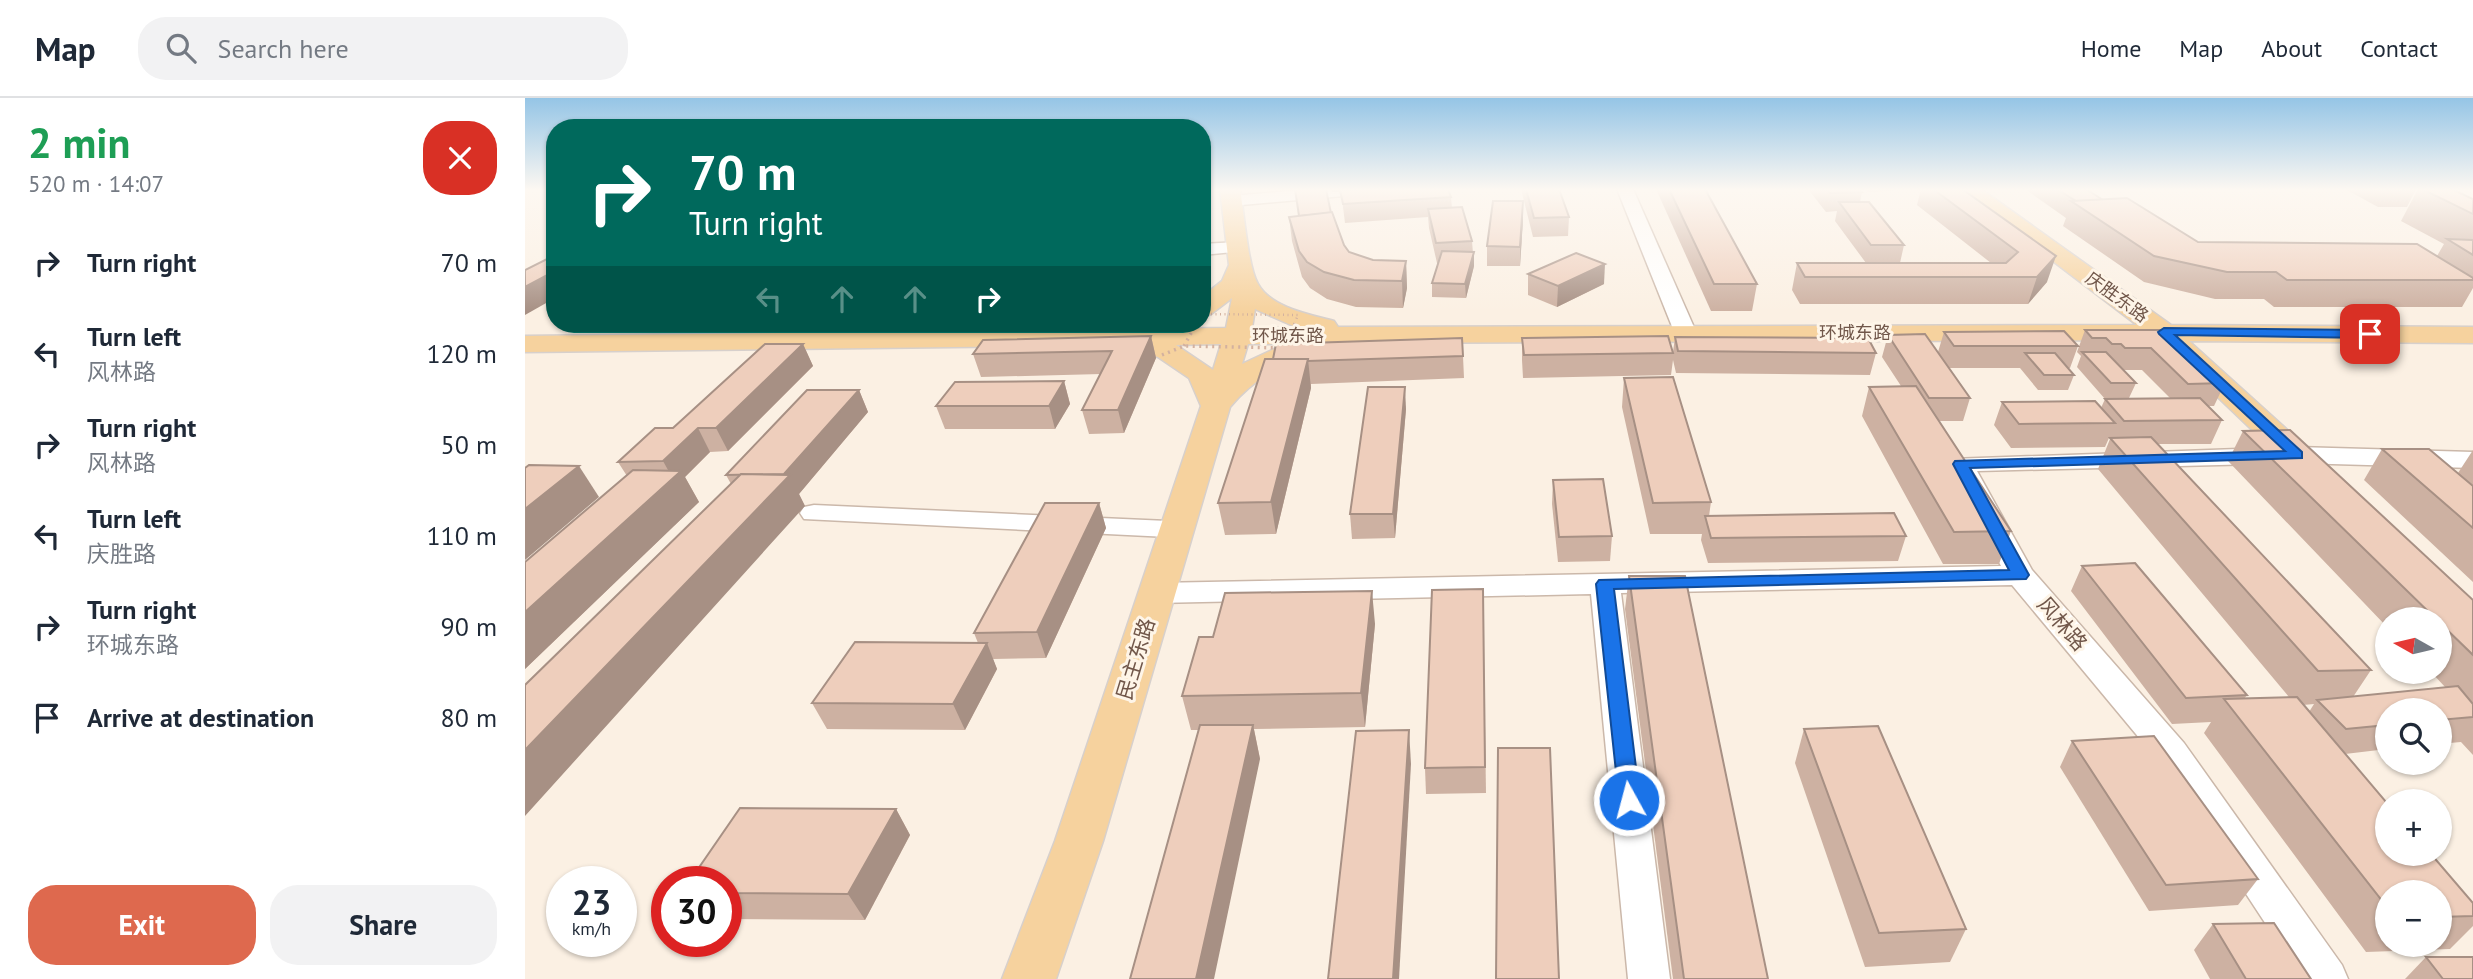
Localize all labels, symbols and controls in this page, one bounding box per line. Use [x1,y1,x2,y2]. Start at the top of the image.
search box [138,17,628,80]
text: Map [35,27,96,70]
icon: search [162,29,200,67]
text: Search here [218,32,349,65]
text: Home [2081,33,2141,64]
text: Map [2179,33,2223,64]
text: About [2261,33,2322,64]
text: Contact [2360,33,2438,64]
text: 2 min [28,115,130,170]
button: close [423,121,497,195]
text: 70 m [689,140,796,204]
icon: right [574,147,665,238]
text: 520 m · 14:07 [28,169,164,198]
text: Turn right [689,202,823,244]
icon: right [28,244,66,282]
text: Turn right [87,246,196,279]
text: 70 m [441,246,497,279]
street label: 庆胜东路 [2081,266,2153,327]
icon: left [750,280,788,318]
icon: ahead [823,280,861,318]
icon: ahead [896,280,934,318]
icon: right [969,280,1007,318]
pin [2340,304,2400,364]
icon: arrive [2351,315,2389,353]
text: Turn left [87,320,181,353]
street label: 环城东路 [1819,321,1891,344]
street label: 环城东路 [1252,324,1324,347]
icon: left [28,335,66,373]
text: 120 m [426,337,497,370]
text: 风林路 [87,357,156,386]
text: Turn right [87,411,196,444]
icon: right [28,426,66,464]
text: 50 m [441,428,497,461]
text: 风林路 [87,448,156,477]
text: Turn left [87,502,181,535]
icon: left [28,517,66,555]
text: 110 m [426,519,497,552]
text: 庆胜路 [87,539,156,568]
street label: 风林路 [2032,591,2093,656]
text: Turn right [87,593,196,626]
north arrow [2375,607,2452,684]
map controls [2375,607,2452,957]
icon: right [28,608,66,646]
text: 90 m [441,610,497,643]
street label: 民主东路 [1110,615,1161,703]
text: 环城东路 [87,630,179,659]
button: search [2375,698,2452,775]
icon: arrive [28,699,66,737]
text: Arrive at destination [87,701,314,734]
text: 80 m [441,701,497,734]
position arrow [1592,763,1666,837]
button: + [2375,789,2452,866]
speed limit sign: 30 [651,866,742,957]
text: 23 [572,879,611,925]
button: − [2375,880,2452,957]
button: Exit [28,885,256,965]
button: Share [270,885,497,965]
text: km/h [572,917,611,940]

